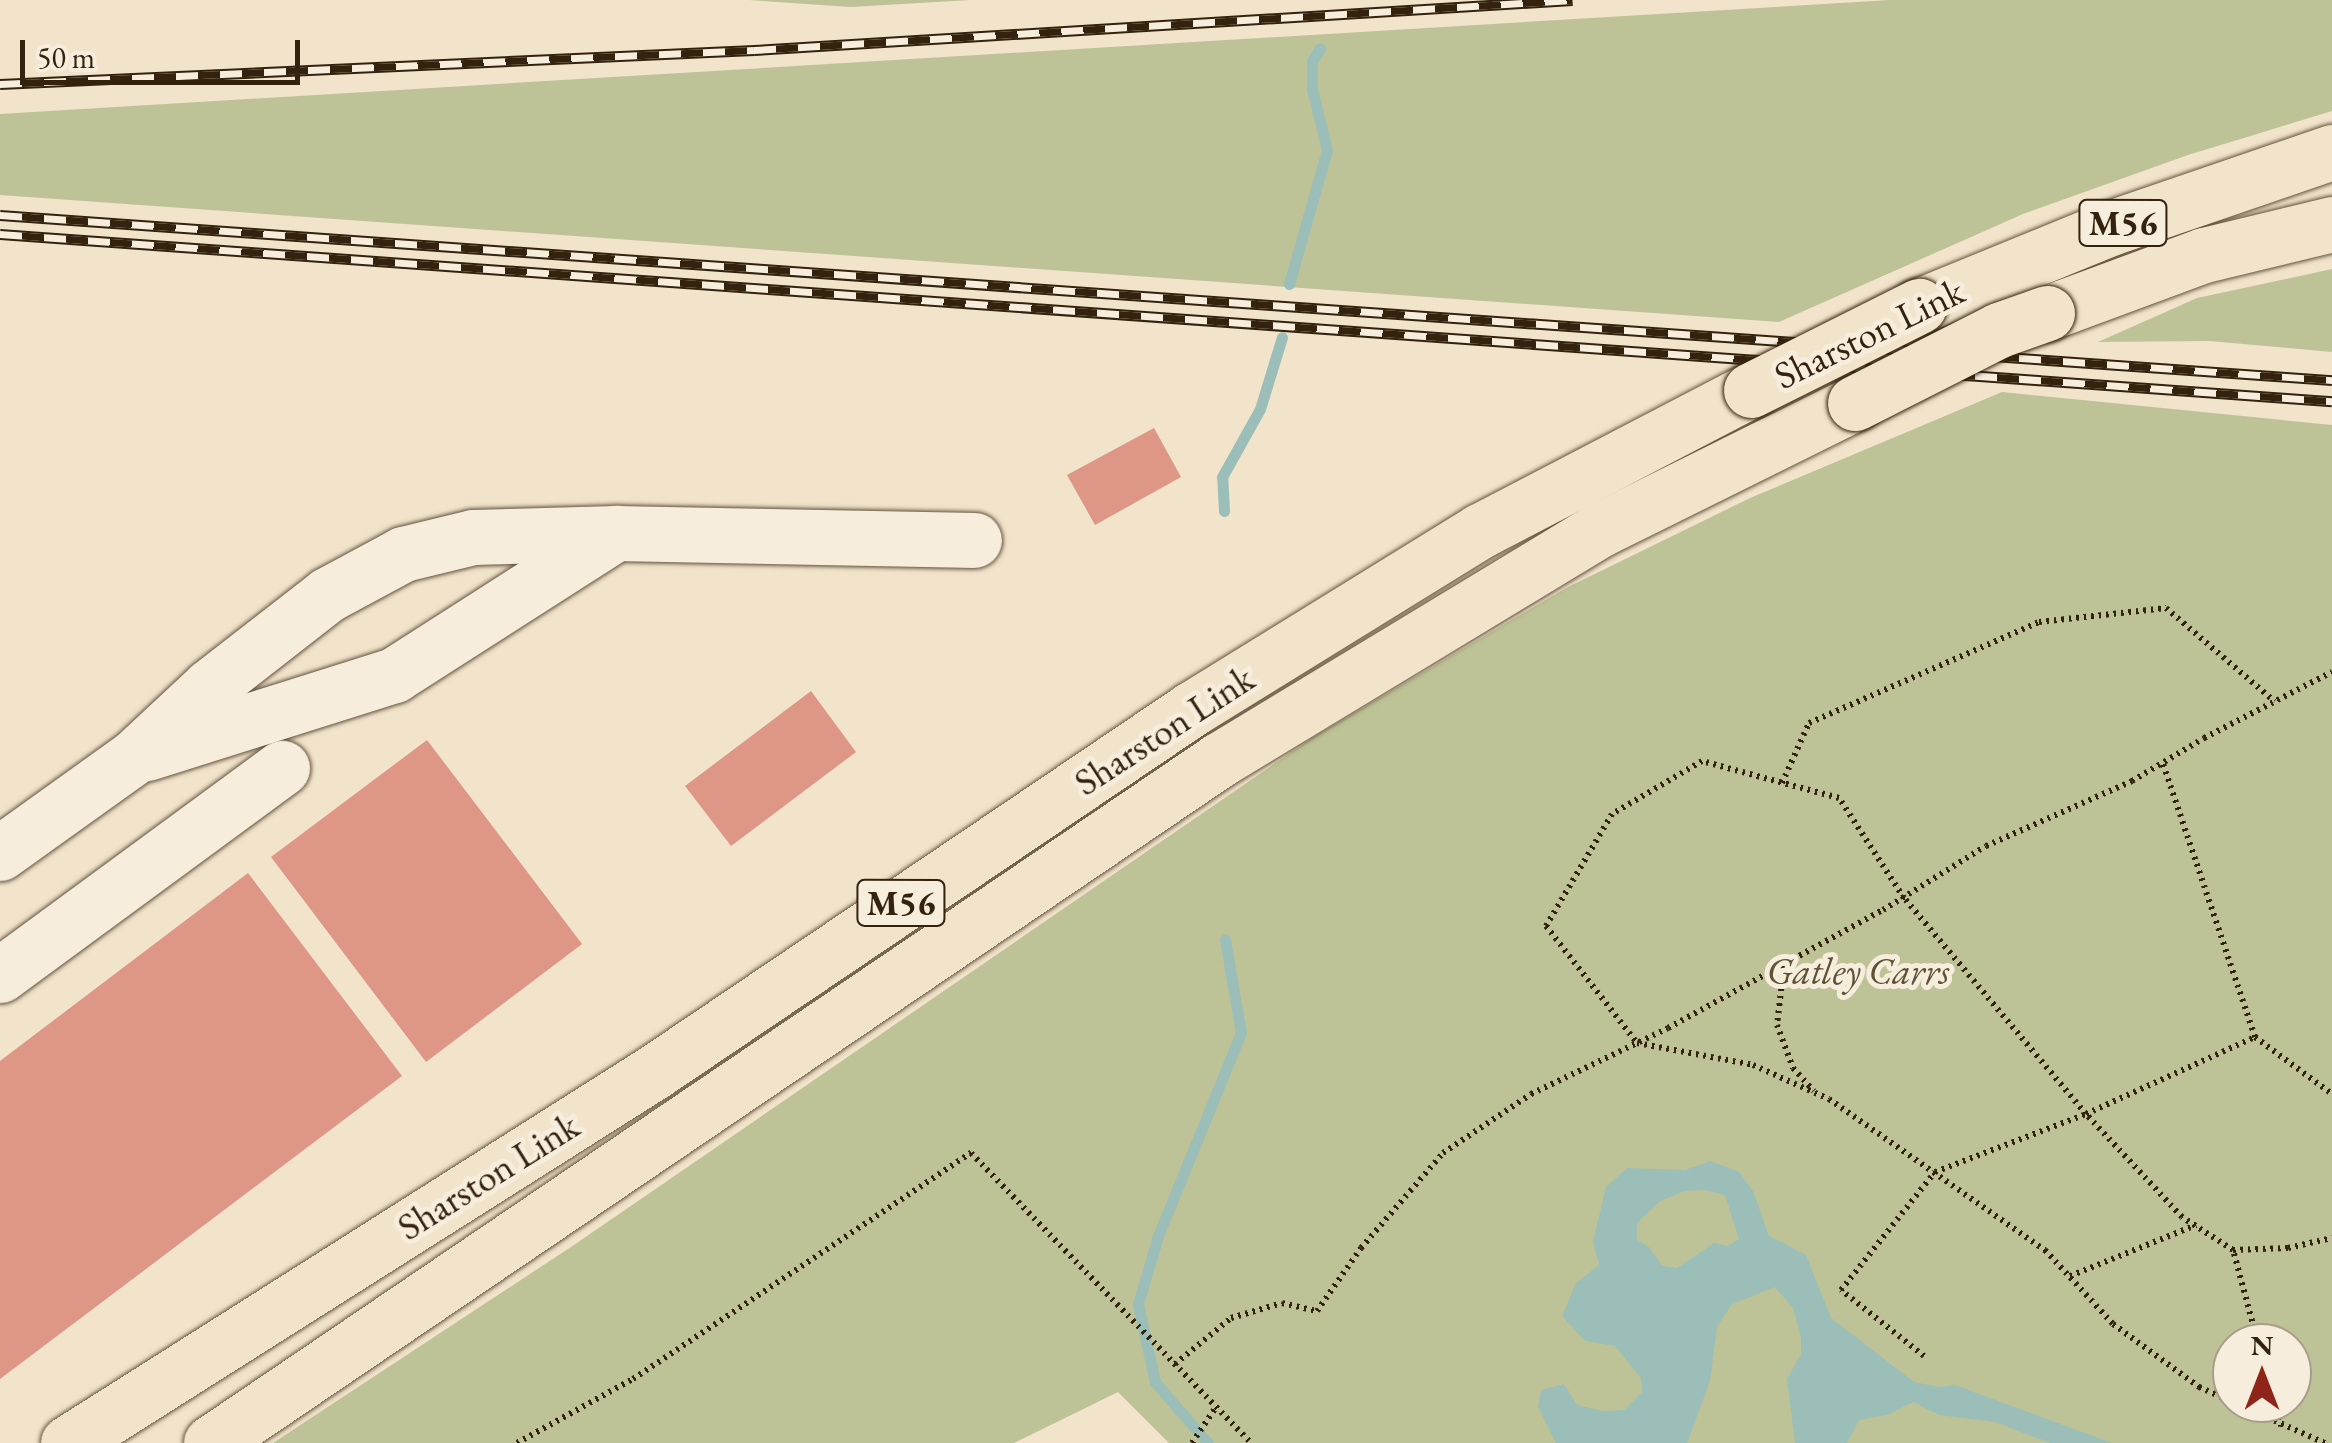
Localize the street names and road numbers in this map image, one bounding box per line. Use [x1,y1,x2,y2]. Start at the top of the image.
road number: M56 [2078,193,2168,253]
street label: Sharston Link [1767,268,1971,398]
street label: Sharston Link [1066,655,1262,805]
road number: M56 [856,873,946,933]
street label: Sharston Link [389,1102,587,1250]

